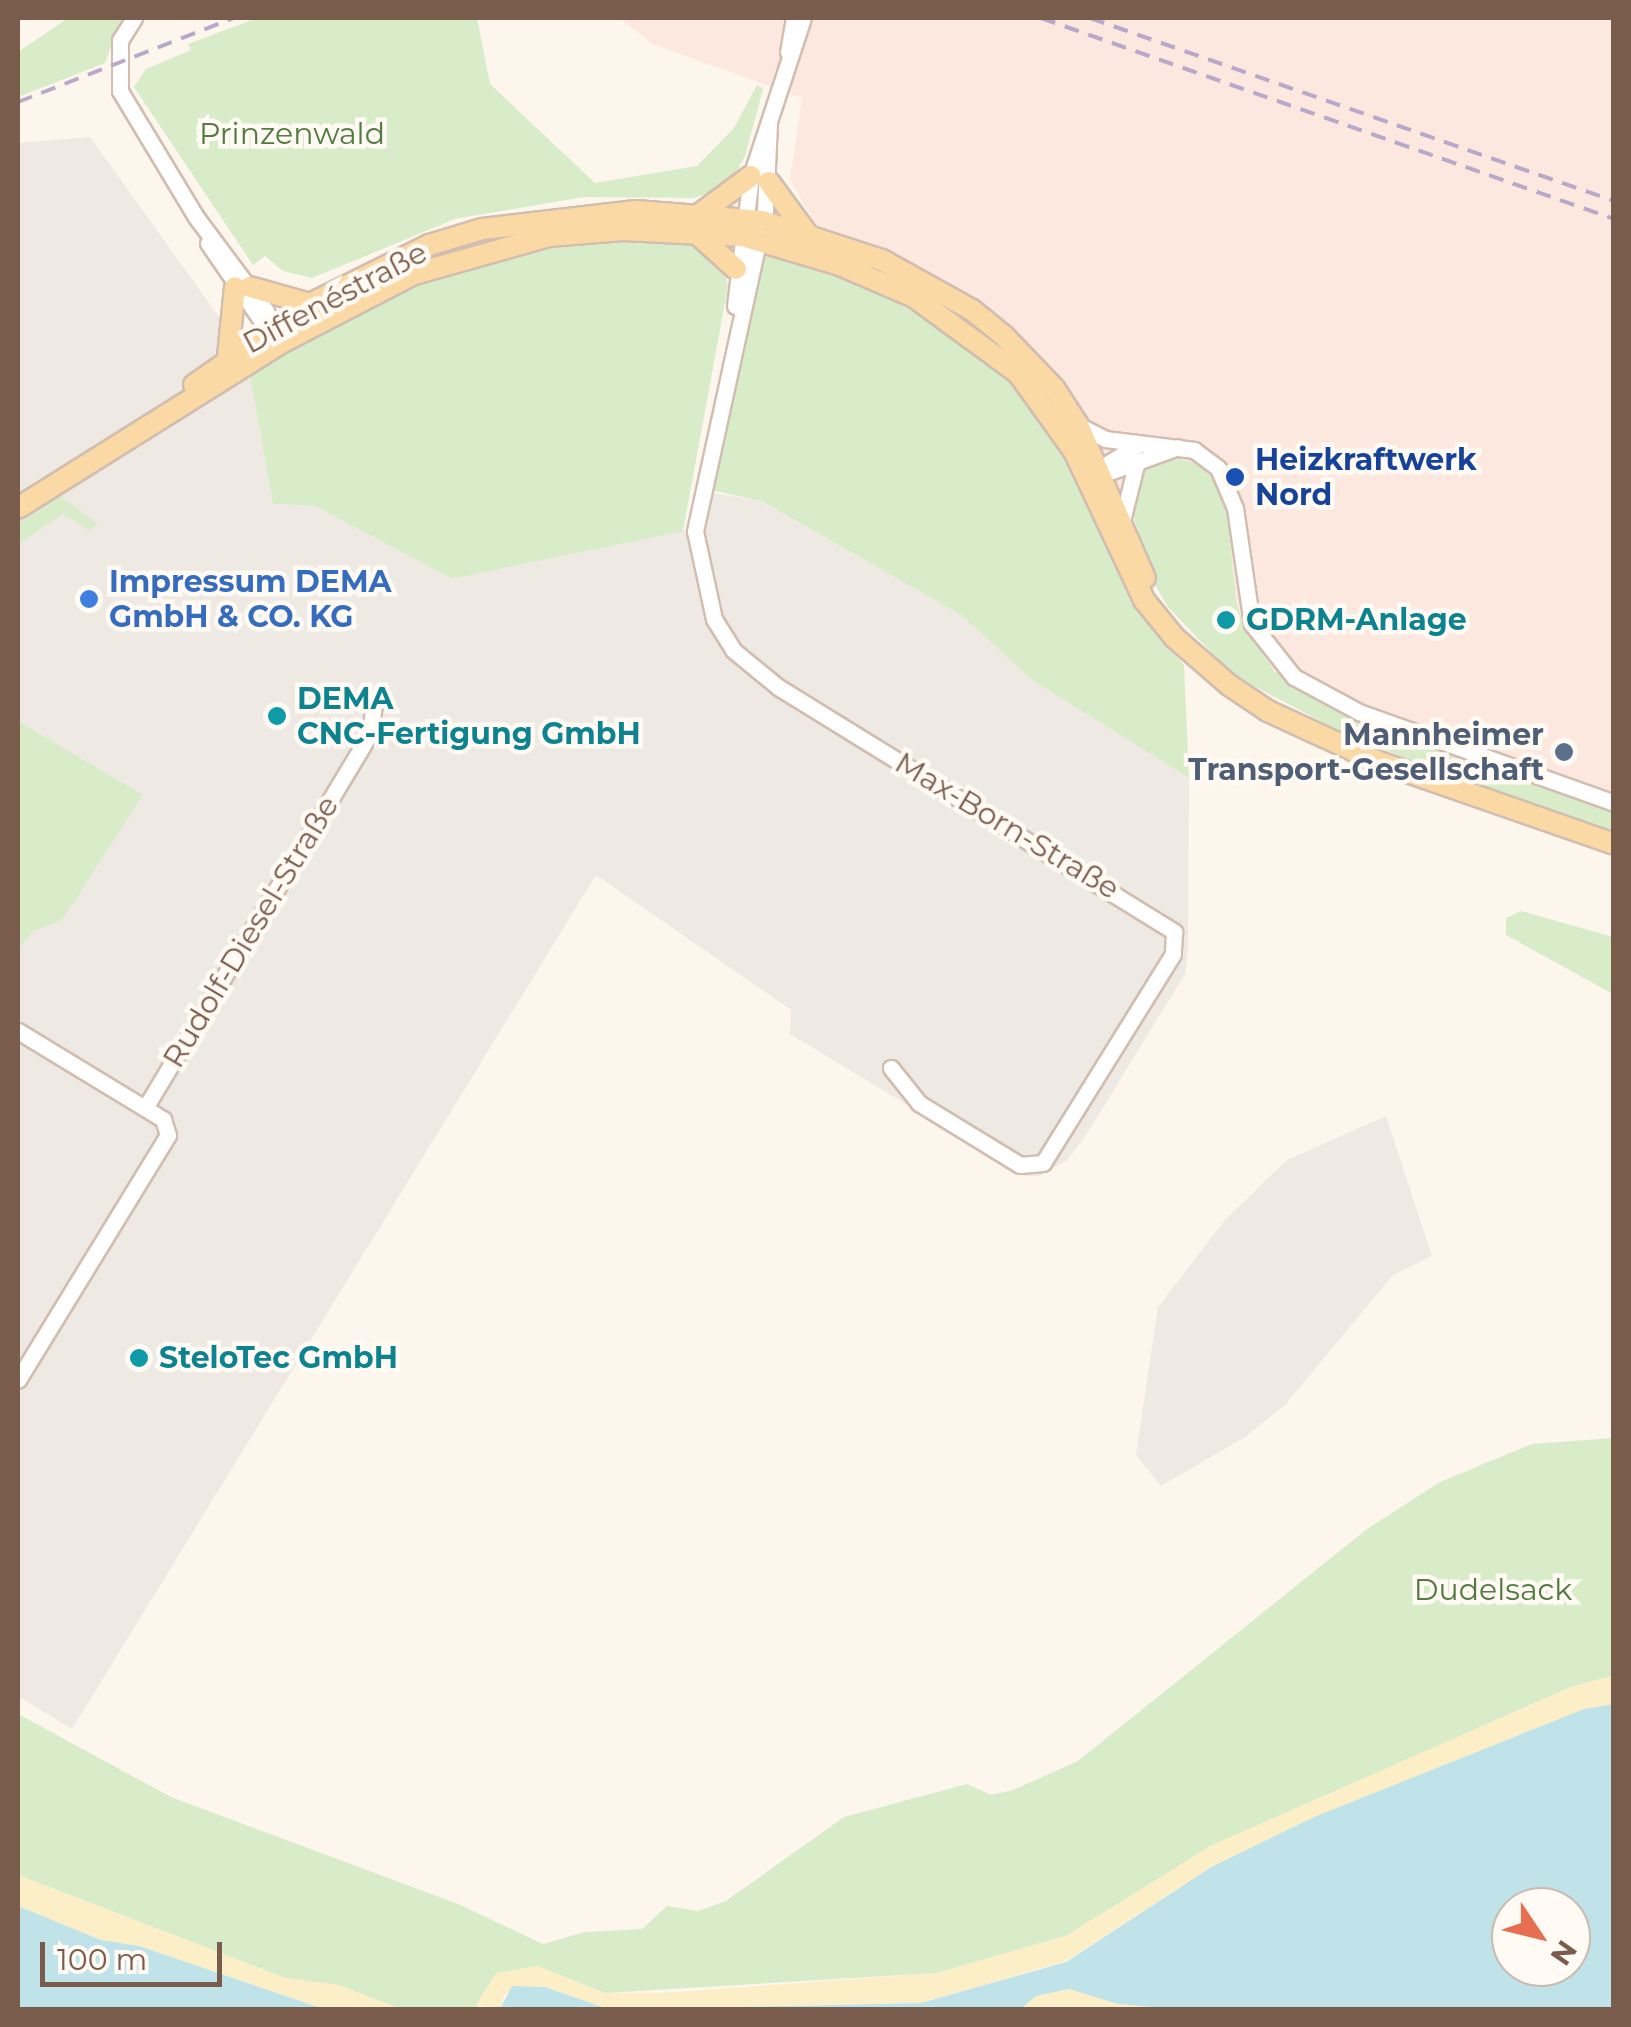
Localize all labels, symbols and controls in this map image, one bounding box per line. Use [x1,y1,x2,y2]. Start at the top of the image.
park label: Prinzenwald [199,116,385,152]
street label: Diffenéstraße [237,234,433,362]
place label: Heizkraftwerk Nord [1255,442,1477,512]
marker: Heizkraftwerk Nord [1224,466,1246,488]
place label: Impressum DEMA GmbH & CO. KG [109,564,392,634]
marker: Impressum DEMA GmbH & CO. KG [78,588,100,610]
place label: GDRM-Anlage [1246,602,1467,638]
marker: GDRM-Anlage [1215,609,1237,631]
place label: DEMA CNC-Fertigung GmbH [297,681,641,752]
marker: DEMA CNC-Fertigung GmbH [266,705,288,727]
place label: Mannheimer Transport-Gesellschaft [1188,717,1544,788]
marker: Mannheimer Transport-Gesellschaft [1553,741,1575,763]
street label: Max-Born-Straße [888,745,1126,907]
street label: Rudolf-Diesel-Straße [156,790,346,1074]
place label: SteloTec GmbH [159,1340,398,1376]
marker: SteloTec GmbH [128,1347,150,1369]
park label: Dudelsack [1414,1572,1572,1608]
north arrow [1491,1887,1591,1987]
scale bar [45,1922,228,1984]
text: N [1544,1934,1584,1972]
text: 100 m [57,1941,147,1978]

